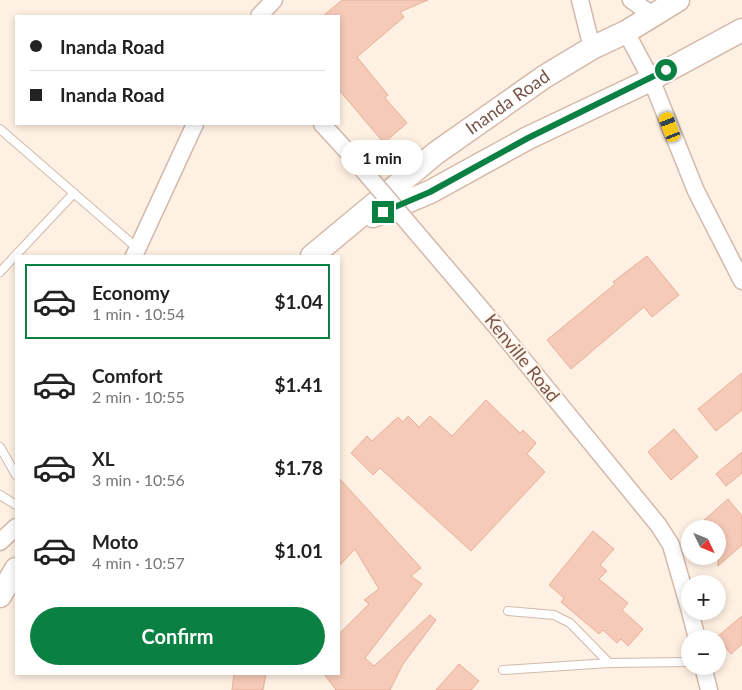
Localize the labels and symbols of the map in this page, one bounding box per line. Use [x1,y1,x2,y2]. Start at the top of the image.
route start [655,59,677,81]
street label: Inanda Road [461,65,553,139]
car [657,110,682,144]
callout: 1 min [342,140,424,174]
route end [372,201,394,223]
street label: Kenville Road [481,309,565,406]
north arrow [681,520,726,565]

